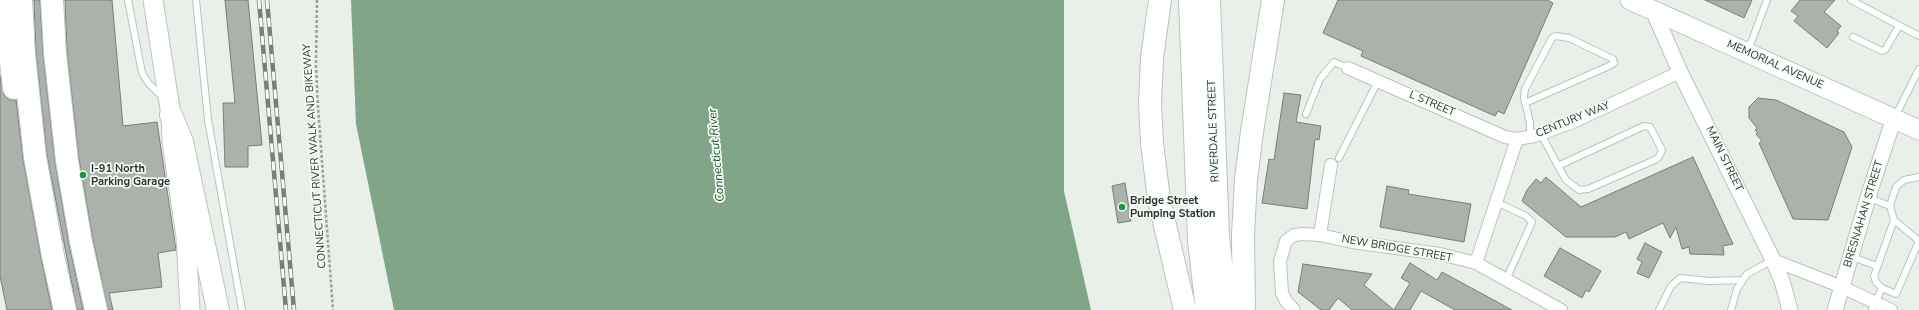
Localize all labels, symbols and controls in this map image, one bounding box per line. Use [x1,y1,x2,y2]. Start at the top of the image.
street label: MEMORIAL AVENUE [1725,38,1825,92]
street label: CONNECTICUT RIVER WALK AND BIKEWAY [301,43,329,269]
street label: RIVERDALE STREET [1206,79,1222,183]
street label: L STREET [1407,88,1457,120]
street label: CENTURY WAY [1534,99,1612,141]
water label: Connecticut River [706,108,728,202]
street label: MAIN STREET [1702,124,1746,194]
street label: BRESNAHAN STREET [1841,159,1887,269]
place label: I-91 North Parking Garage [91,162,170,188]
marker: I-91 North Parking Garage [78,170,88,180]
place label: Bridge Street Pumping Station [1130,194,1215,220]
marker: Bridge Street Pumping Station [1117,202,1127,212]
street label: NEW BRIDGE STREET [1341,233,1453,265]

